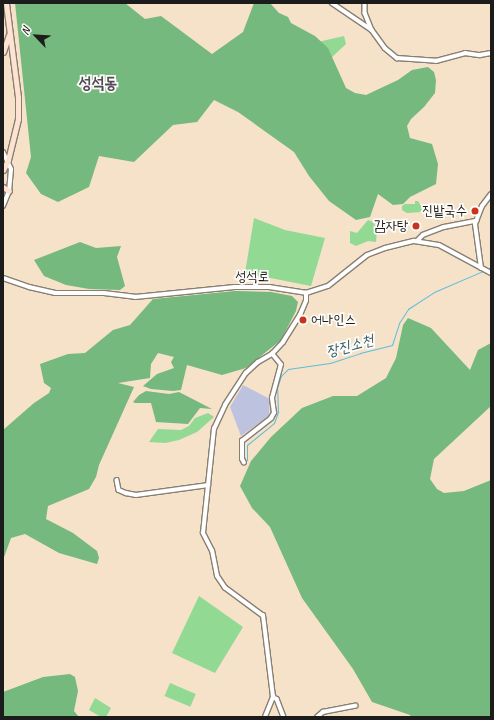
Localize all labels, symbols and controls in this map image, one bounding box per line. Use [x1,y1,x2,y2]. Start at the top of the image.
north arrow [16,16,56,56]
text: N [17,25,33,37]
district label: 성석동 [79,73,117,93]
place label: 진밭국수 [422,203,467,219]
marker: 진밭국수 [470,206,480,216]
place label: 감자탕 [374,218,408,234]
marker: 감자탕 [411,221,421,231]
street label: 성석로 [235,269,269,285]
place label: 어나인스 [311,312,356,328]
marker: 어나인스 [298,315,308,325]
water label: 장진소천 [324,331,376,361]

